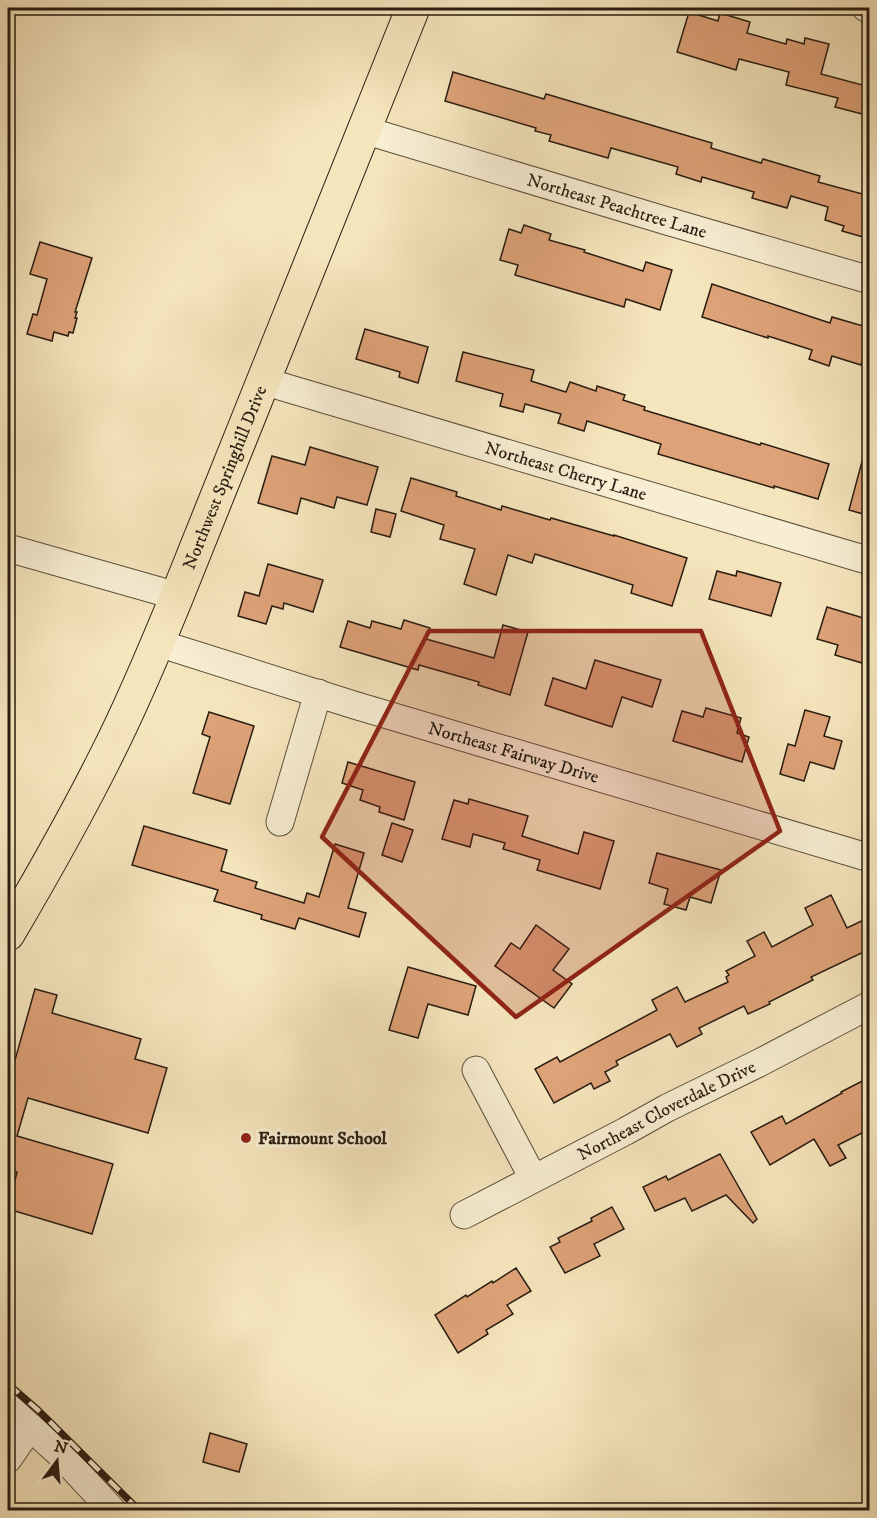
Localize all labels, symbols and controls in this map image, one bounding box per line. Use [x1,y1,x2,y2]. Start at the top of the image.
street label: Northeast Peachtree Lane [524,169,709,244]
street label: Northwest Springhill Drive [179,383,272,573]
street label: Northeast Cherry Lane [482,437,649,506]
street label: Northeast Fairway Drive [425,718,601,789]
street label: Northeast Cloverdale Drive [574,1056,760,1166]
place label: Fairmount School [258,1128,387,1150]
marker: Fairmount School [239,1131,253,1145]
north arrow [27,1431,87,1491]
text: N [52,1436,70,1459]

